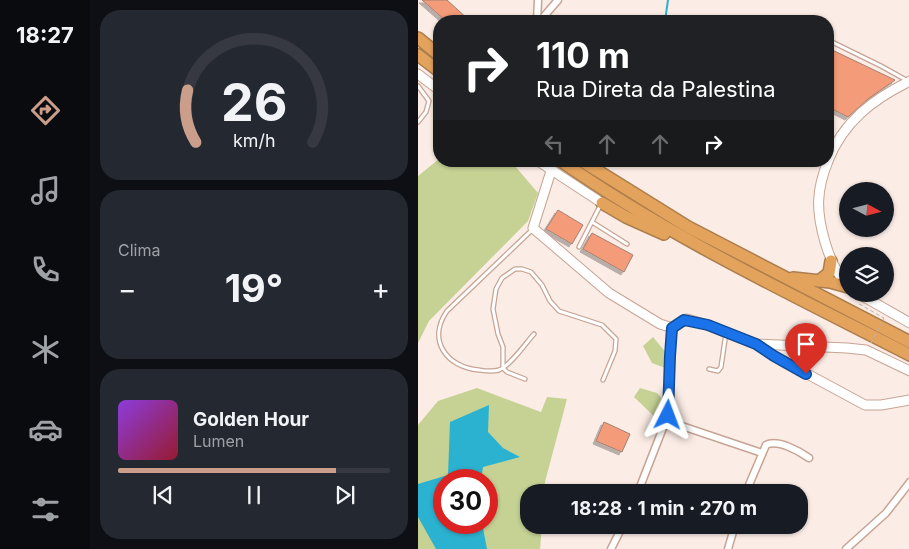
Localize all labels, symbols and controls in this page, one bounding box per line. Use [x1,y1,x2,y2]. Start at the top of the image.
text: 18:27 [16,22,74,48]
text: 110 m [536,34,630,76]
icon: right [453,35,518,100]
text: 26 [221,71,287,134]
text: Rua Direta da Palestina [536,76,776,102]
icon: directions [28,93,63,128]
text: km/h [233,130,275,151]
icon: left [540,130,568,158]
icon: ahead [593,130,621,158]
icon: ahead [646,130,674,158]
icon: right [699,130,727,158]
icon: music [28,173,63,208]
north arrow [839,182,894,238]
map controls [839,182,894,302]
text: Clima [118,240,160,260]
button: layers [839,247,894,302]
icon: phone [28,252,63,287]
text: 19° [225,265,283,311]
text: − [118,272,137,306]
text: + [371,272,390,306]
pin [785,323,827,374]
icon: arrive [792,330,820,358]
icon: climate [28,332,63,367]
position arrow [641,388,693,440]
text: Golden Hour [193,408,309,431]
icon: car [28,412,63,447]
text: Lumen [193,431,244,451]
speed limit sign: 30 [433,469,498,534]
icon: previous [149,481,177,509]
icon: pause [240,481,268,509]
icon: next [331,481,359,509]
icon: filters [28,492,63,527]
text: 18:28 · 1 min · 270 m [571,497,757,520]

